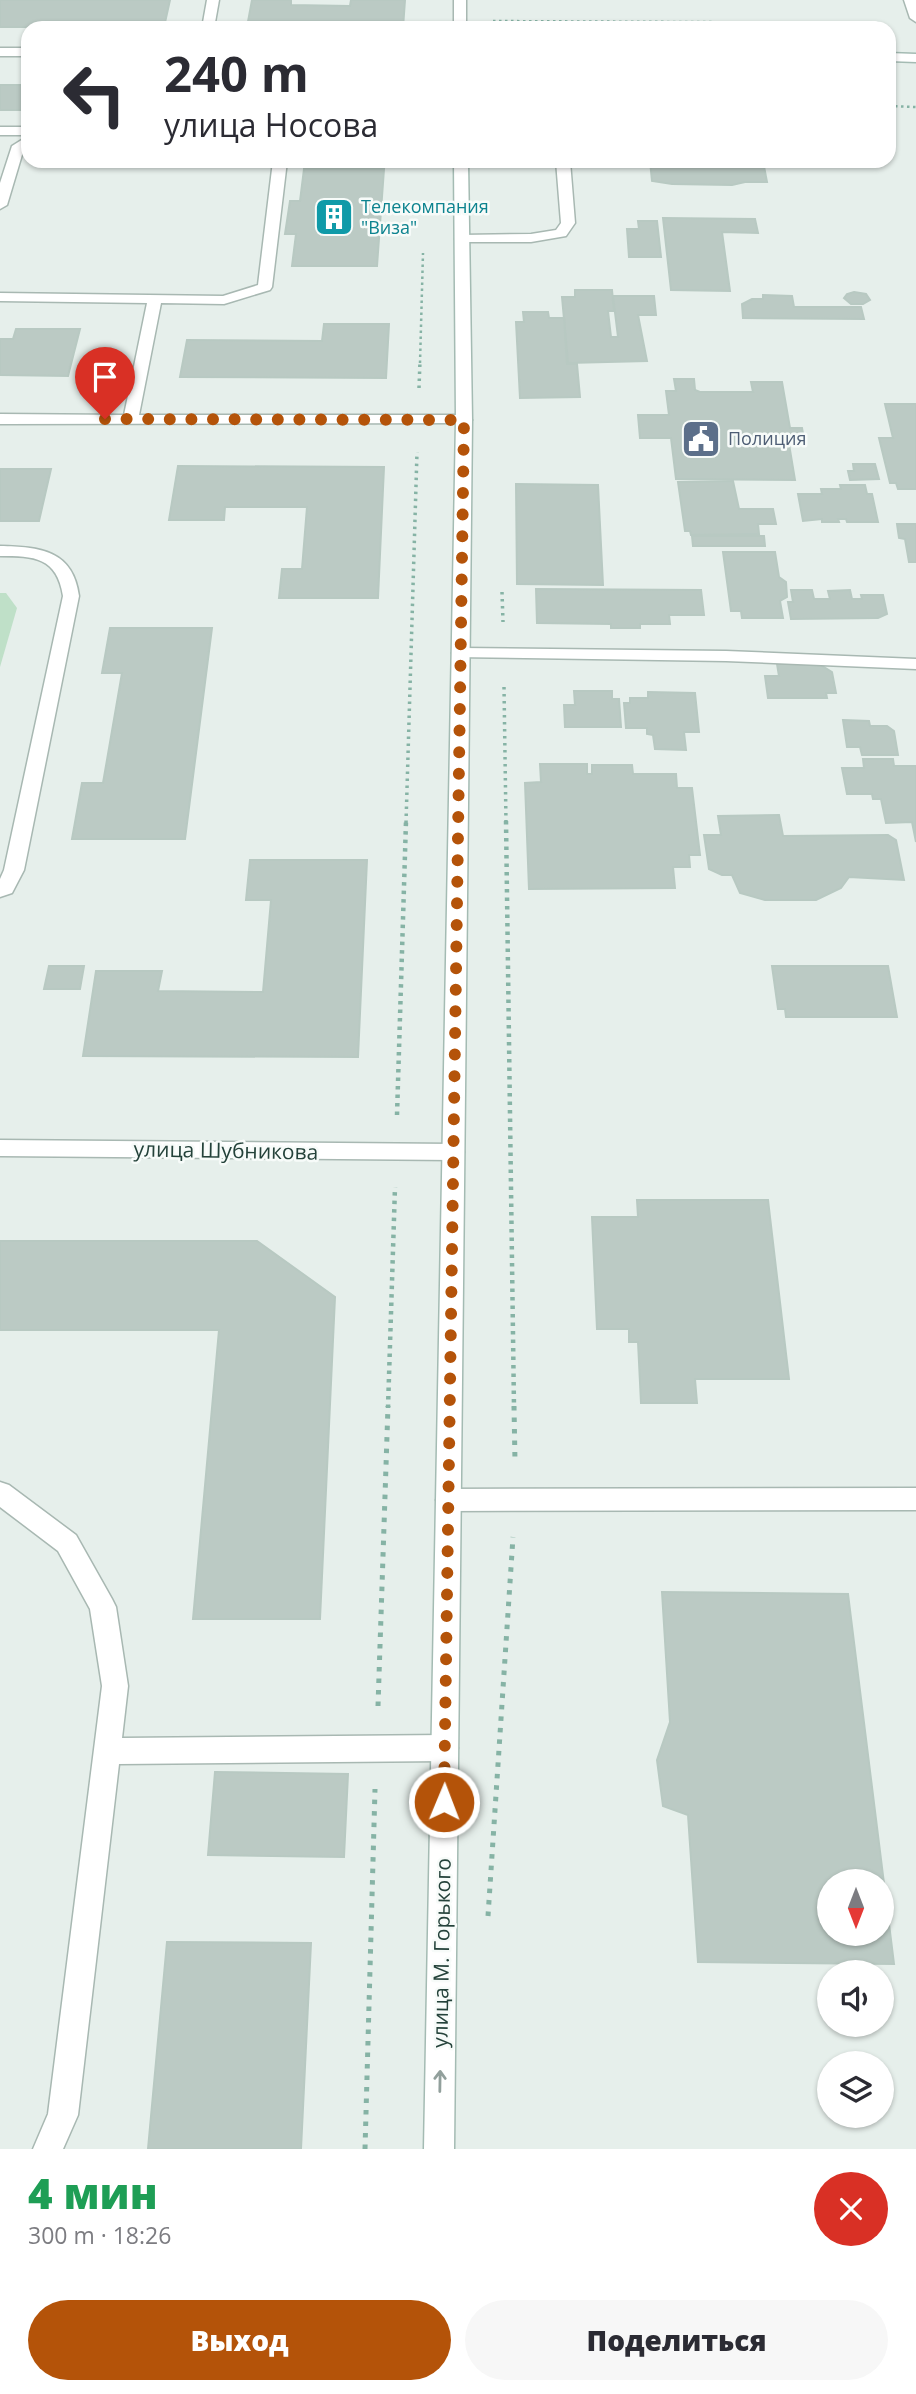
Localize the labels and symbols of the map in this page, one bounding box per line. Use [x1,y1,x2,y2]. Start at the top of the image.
place label: Телекомпания "Виза" [361,194,489,239]
building icon: Телекомпания "Виза" [313,196,355,238]
pin [75,347,135,419]
public building icon: Полиция [680,418,722,460]
place label: Полиция [728,426,806,450]
street label: улица Шубникова [133,1134,319,1166]
position arrow [407,1765,481,1839]
street label: улица М. Горького [425,1858,457,2048]
north arrow [817,1869,894,1946]
one-way arrow [433,2070,447,2093]

